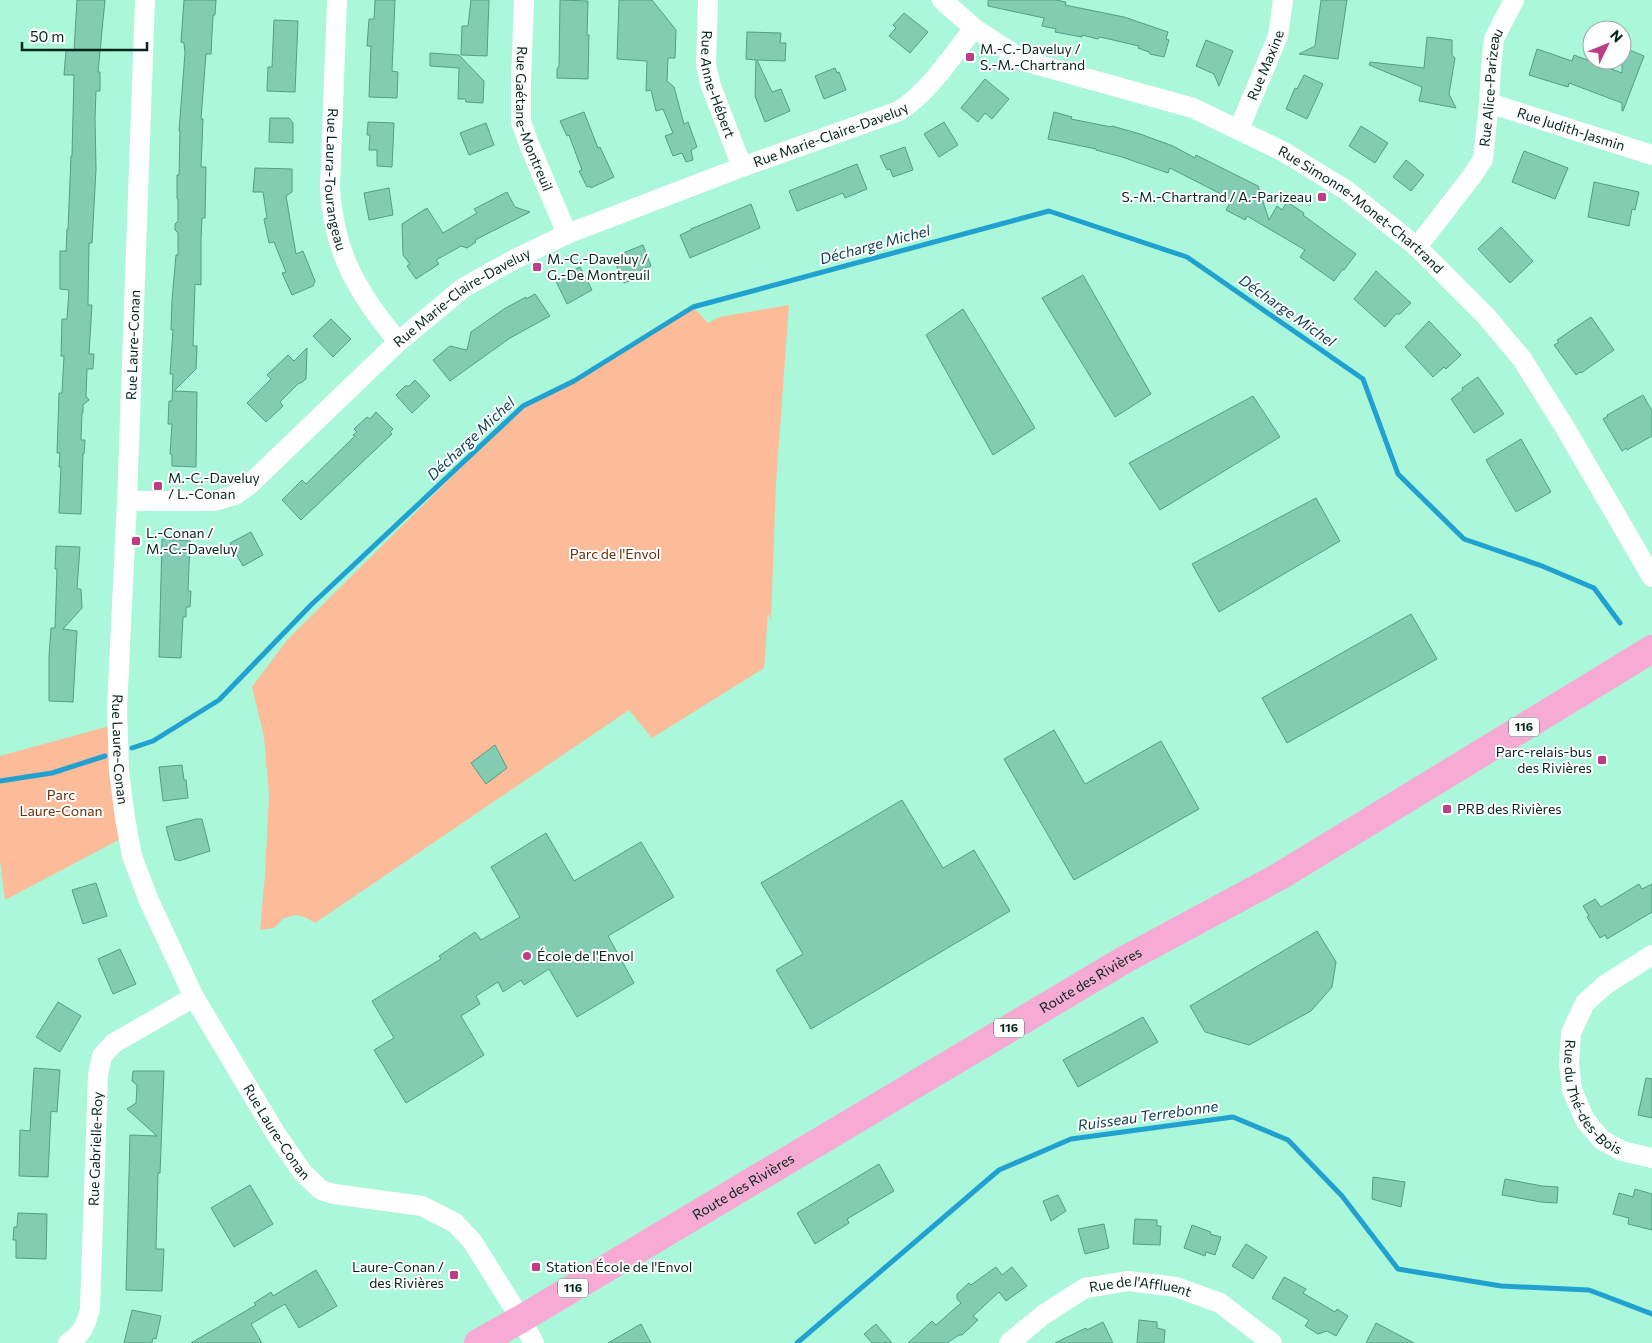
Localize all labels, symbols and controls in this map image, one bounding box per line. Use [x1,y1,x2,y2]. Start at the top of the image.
scale bar [22,20,148,52]
north arrow [1582,20,1632,70]
street label: Rue Alice-Parizeau [1475,25,1506,148]
text: N [1607,26,1627,45]
text: 50 m [30,27,64,45]
street label: Rue Anne-Hébert [698,30,739,140]
street label: Rue Maxine [1243,30,1287,103]
place label: M.-C.-Daveluy / S.-M.-Chartrand [980,40,1085,73]
street label: Rue Gaétane-Montreuil [513,46,557,194]
marker: M.-C.-Daveluy / S.-M.-Chartrand [964,51,976,63]
street label: Rue Marie-Claire-Daveluy [751,98,911,170]
street label: Rue Judith-Jasmin [1515,104,1627,154]
street label: Rue Laura-Tourangeau [322,108,350,253]
street label: Rue Simonne-Monet-Chartrand [1276,142,1447,277]
place label: S.-M.-Chartrand / A.-Parizeau [1122,188,1312,205]
marker: S.-M.-Chartrand / A.-Parizeau [1316,191,1328,203]
water label: Décharge Michel [818,220,933,267]
street label: Rue Marie-Claire-Daveluy [390,244,533,350]
place label: M.-C.-Daveluy / G.-De Montreuil [547,250,650,283]
marker: M.-C.-Daveluy / G.-De Montreuil [531,261,543,273]
water label: Décharge Michel [1236,270,1340,351]
street label: Rue Laure-Conan [122,290,143,400]
water label: Décharge Michel [423,392,519,484]
place label: M.-C.-Daveluy / L.-Conan [168,469,260,502]
marker: M.-C.-Daveluy / L.-Conan [152,480,164,492]
place label: L.-Conan / M.-C.-Daveluy [146,524,238,557]
marker: L.-Conan / M.-C.-Daveluy [130,535,142,547]
park label: Parc de l'Envol [570,545,660,562]
street label: Rue Laure-Conan [109,694,132,805]
road number: 116 [1509,718,1539,736]
place label: Parc-relais-bus des Rivières [1496,743,1592,776]
marker: Parc-relais-bus des Rivières [1596,754,1608,766]
park label: Parc Laure-Conan [19,786,103,819]
place label: PRB des Rivières [1457,800,1562,817]
marker: PRB des Rivières [1441,803,1453,815]
street label: Route des Rivières [1036,943,1144,1016]
place label: École de l'Envol [537,947,634,964]
marker: École de l'Envol [521,950,533,962]
road number: 116 [994,1018,1024,1038]
street label: Rue du Thé-des-Bois [1561,1039,1625,1157]
street label: Rue Laure-Conan [240,1081,314,1183]
street label: Rue Gabrielle-Roy [85,1091,105,1206]
water label: Ruisseau Terrebonne [1076,1096,1219,1134]
street label: Route des Rivières [689,1149,797,1223]
place label: Laure-Conan / des Rivières [352,1258,444,1291]
place label: Station École de l'Envol [546,1258,692,1275]
marker: Station École de l'Envol [530,1261,542,1273]
marker: Laure-Conan / des Rivières [448,1269,460,1281]
street label: Rue de l'Affluent [1088,1272,1194,1300]
road number: 116 [558,1278,588,1298]

